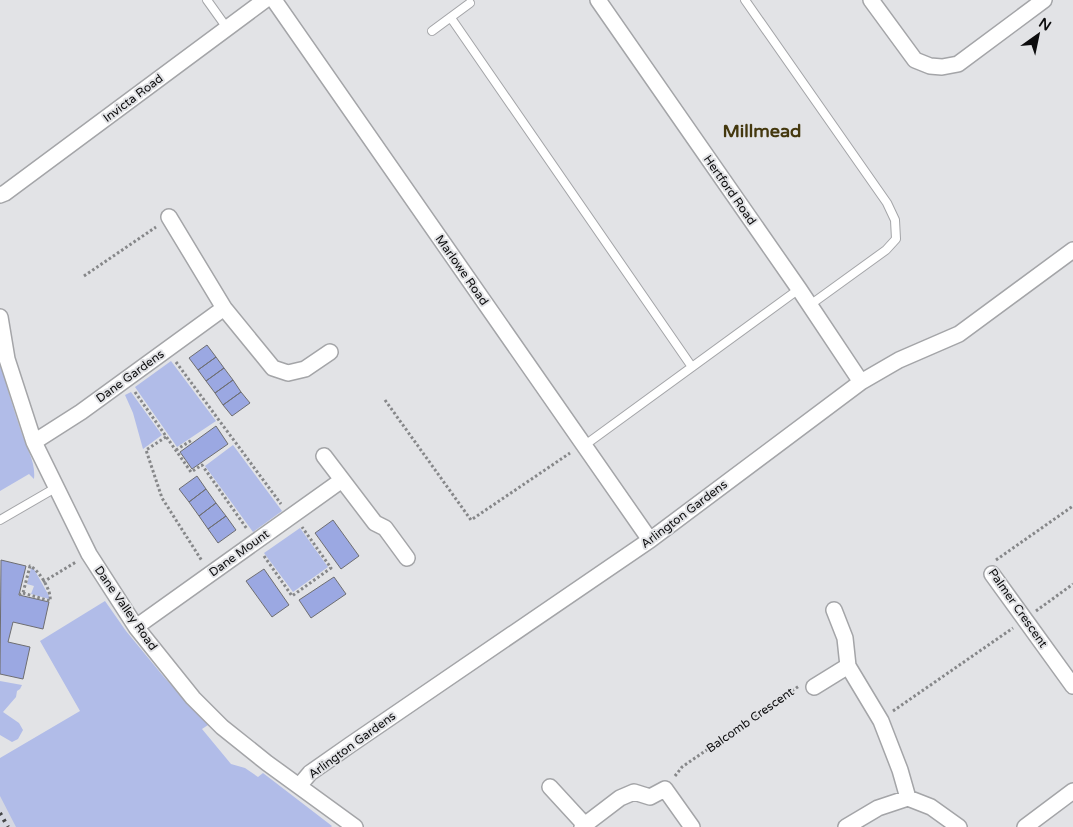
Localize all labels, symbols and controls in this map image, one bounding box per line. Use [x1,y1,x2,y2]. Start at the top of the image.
north arrow [1013,10,1063,60]
text: N [1035,14,1054,35]
street label: Invicta Road [100,71,166,125]
district label: Millmead [723,120,801,142]
street label: Hertford Road [701,153,759,227]
street label: Marlowe Road [433,232,491,308]
street label: Dane Gardens [93,347,167,405]
street label: Arlington Gardens [638,477,730,551]
street label: Dane Mount [206,526,272,579]
street label: Dane Valley Road [92,563,160,653]
street label: Palmer Crescent [986,566,1051,650]
street label: Balcomb Crescent [704,684,797,755]
street label: Arlington Gardens [306,709,398,781]

